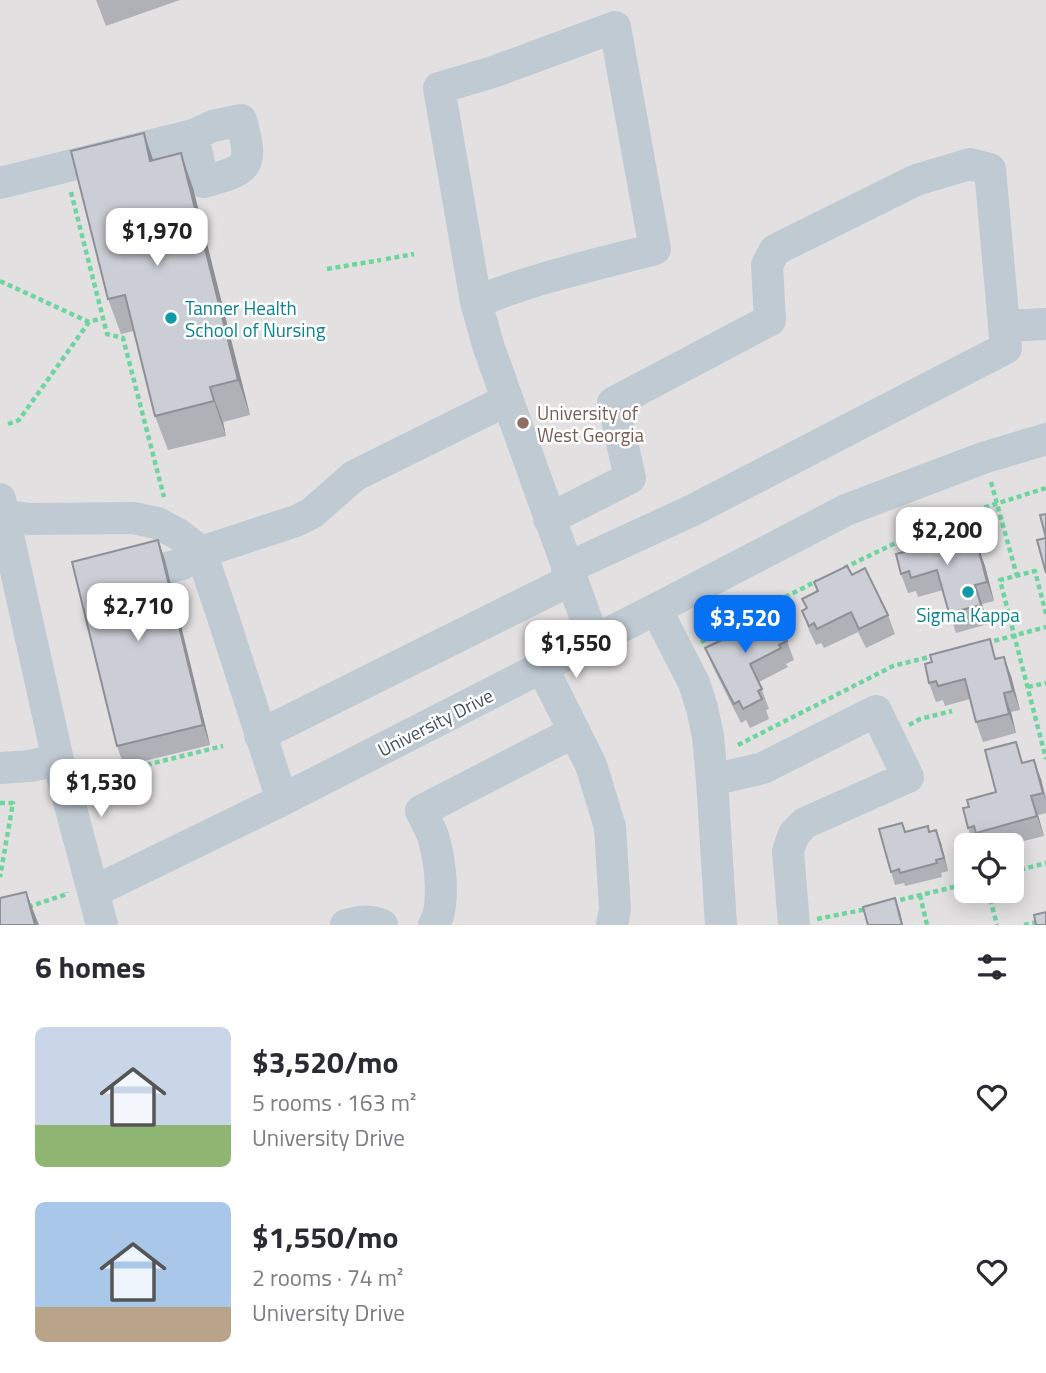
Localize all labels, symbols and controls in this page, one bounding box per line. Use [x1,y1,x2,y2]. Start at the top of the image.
pin: $1,970 [100,208,214,268]
text: $1,970 [122,213,192,248]
place label: Tanner Health School of Nursing [185,293,326,344]
marker: Tanner Health School of Nursing [163,310,179,326]
place label: University of West Georgia [537,398,644,449]
marker: University of West Georgia [515,415,531,431]
pin: $2,200 [890,508,1004,567]
text: $2,200 [912,512,982,547]
pin: $2,710 [81,584,195,643]
marker: Sigma Kappa [960,584,976,600]
text: $2,710 [103,588,173,623]
pin: $3,520 [688,596,802,655]
text: $3,520 [710,600,780,635]
place label: Sigma Kappa [916,600,1020,629]
pin: $1,550 [519,620,633,680]
text: $1,550 [541,625,611,660]
street label: University Drive [372,680,498,764]
pin: $1,530 [44,760,158,819]
text: $1,530 [66,764,136,799]
map controls [954,833,1024,903]
button: locate [954,833,1024,903]
text: 6 homes [35,944,146,990]
icon: filters [973,948,1011,986]
text: $3,520/mo [252,1039,398,1085]
icon: home [91,1055,175,1139]
icon: heart [973,1078,1011,1116]
text: 5 rooms · 163 m² [252,1085,416,1120]
text: University Drive [252,1120,405,1155]
text: $1,550/mo [252,1214,398,1260]
icon: home [91,1230,175,1314]
icon: heart [973,1253,1011,1291]
text: 2 rooms · 74 m² [252,1260,403,1295]
text: University Drive [252,1295,405,1330]

